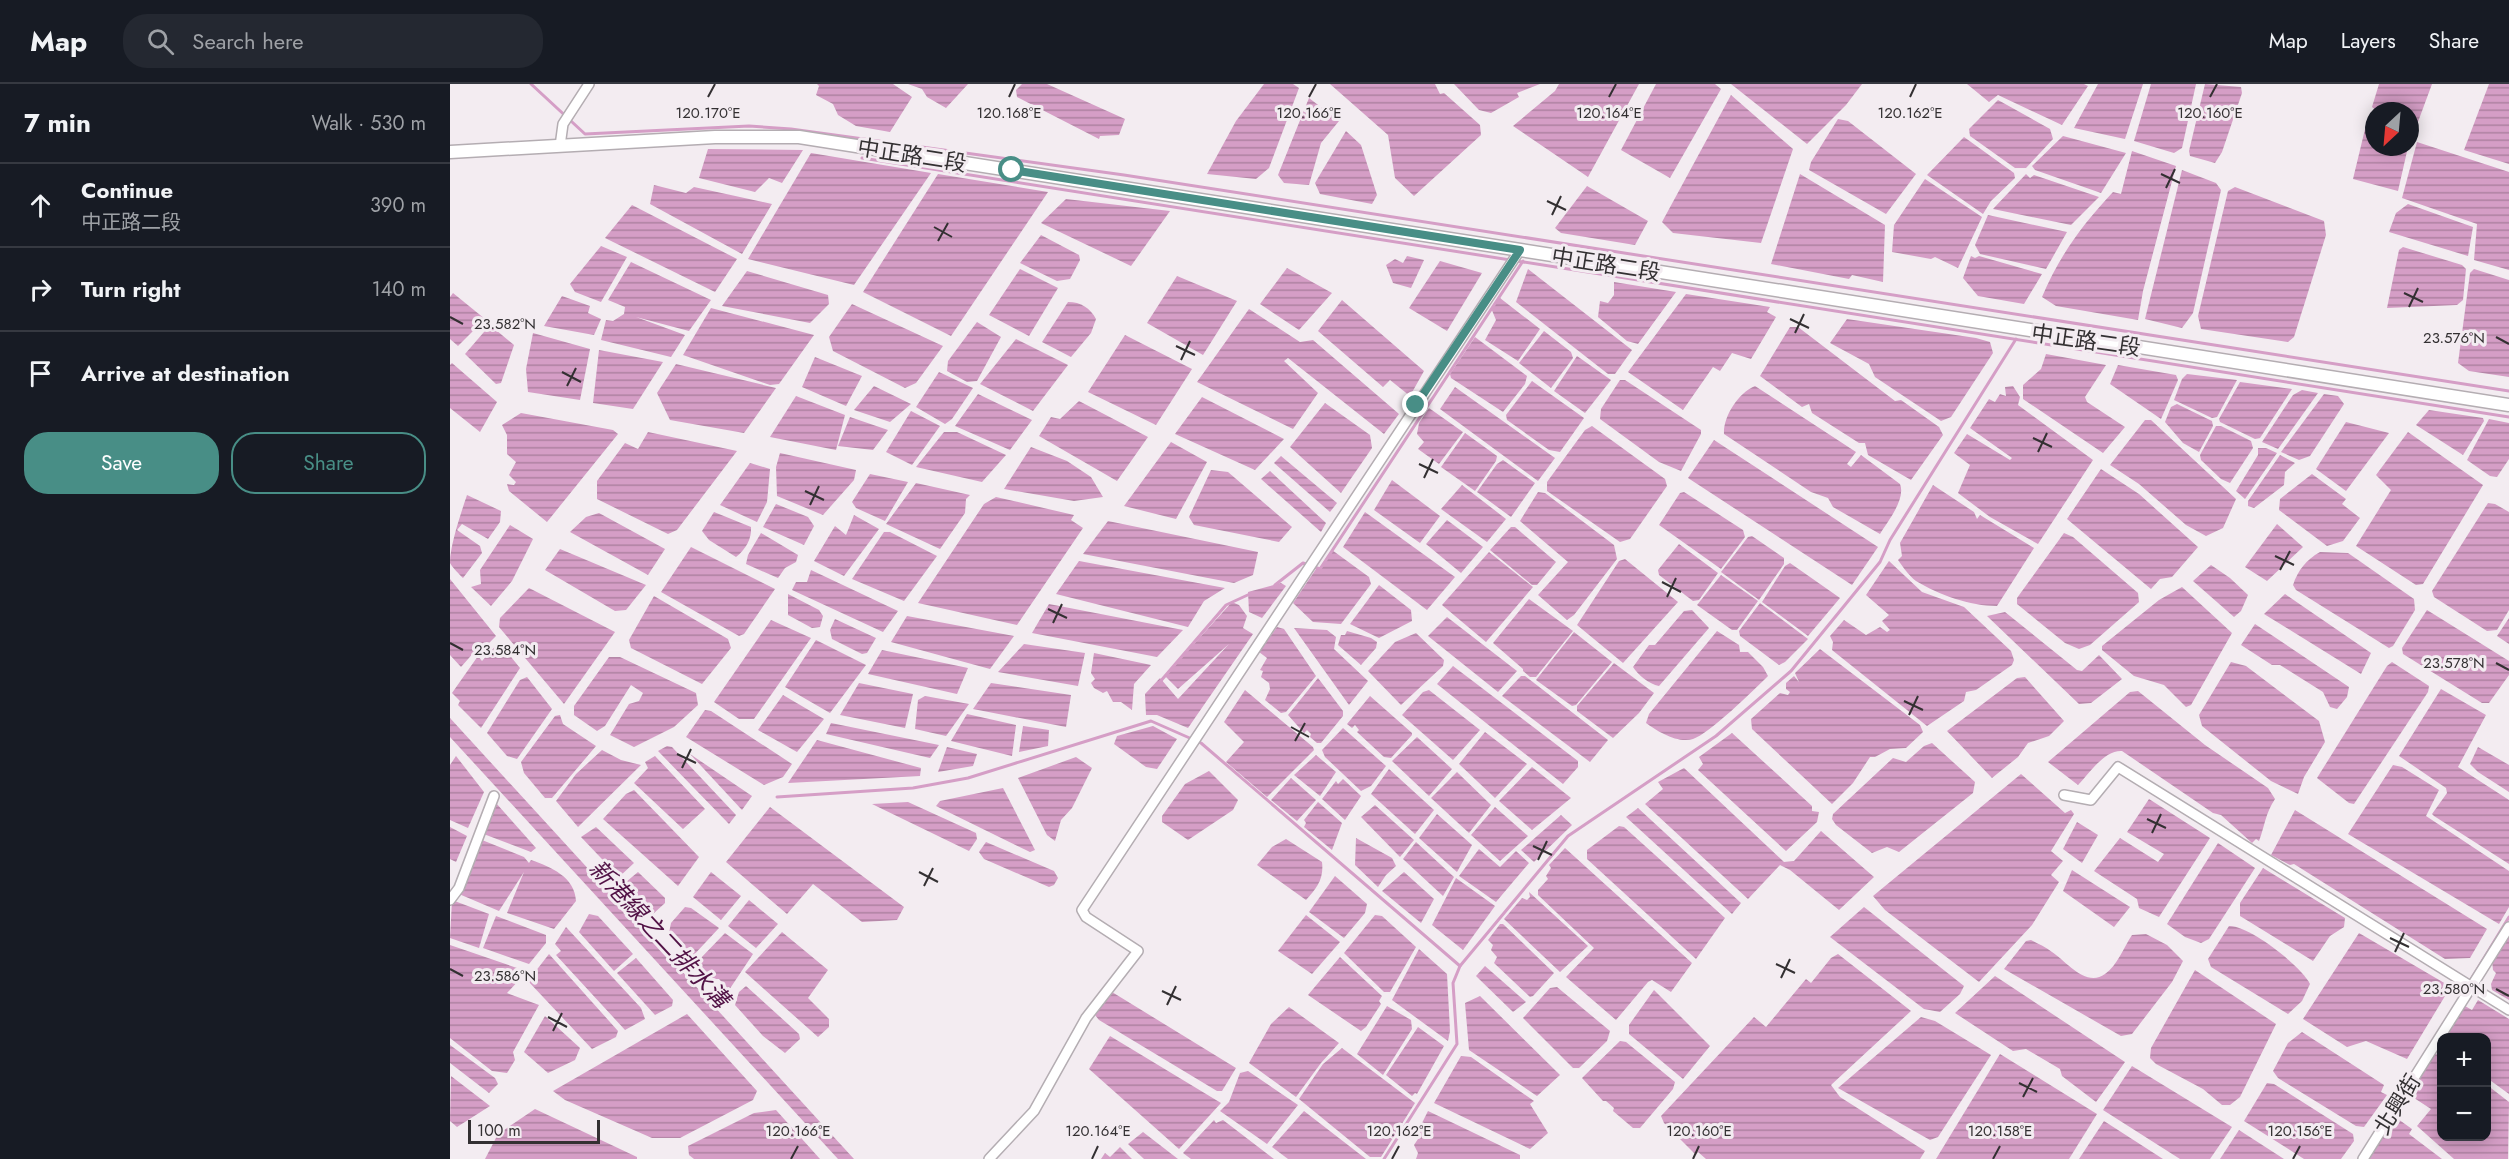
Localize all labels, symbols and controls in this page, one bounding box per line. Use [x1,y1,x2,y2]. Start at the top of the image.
search box [123,14,543,68]
text: Map [30,21,87,62]
icon: search [144,25,177,58]
text: Search here [192,25,304,57]
text: Map [2269,26,2308,56]
text: Layers [2341,26,2396,56]
text: Share [2429,26,2479,56]
text: 120.170°E [676,102,740,124]
text: 120.168°E [977,102,1041,124]
text: 120.166°E [1276,102,1342,124]
text: 120.164°E [1576,102,1642,124]
text: 120.162°E [1877,102,1943,124]
text: 120.160°E [2177,102,2243,124]
north arrow [2365,102,2419,156]
text: 7 min [24,104,91,142]
text: Walk · 530 m [311,109,426,138]
street label: 中正路二段 [855,131,969,179]
route start [998,156,1024,182]
text: Continue [81,174,173,206]
icon: ahead [24,189,57,222]
text: 390 m [370,191,426,220]
text: 中正路二段 [81,208,181,237]
street label: 中正路二段 [1549,240,1663,288]
icon: right [24,273,57,306]
text: Turn right [81,273,181,305]
text: 140 m [372,275,426,304]
text: 23.582°N [474,313,536,335]
street label: 中正路二段 [2029,317,2143,363]
text: 23.576°N [2423,327,2485,349]
icon: arrive [24,357,57,390]
text: Arrive at destination [81,357,290,389]
route end [1402,391,1428,417]
button: Save [24,432,219,494]
button: Share [231,432,426,494]
text: 23.584°N [474,639,536,661]
text: 23.578°N [2423,652,2485,674]
water label: 新港線之二排水溝 [581,852,740,1018]
text: 23.586°N [474,965,536,987]
text: 23.580°N [2423,978,2485,1000]
map controls [2437,1033,2491,1141]
button: + [2437,1033,2491,1087]
street label: 北興街 [2366,1068,2428,1140]
button: − [2437,1087,2491,1141]
scale bar [468,1117,600,1144]
text: 100 m [477,1119,521,1142]
text: 120.166°E [765,1120,831,1142]
text: 120.164°E [1065,1120,1131,1142]
text: 120.162°E [1366,1120,1432,1142]
text: 120.160°E [1666,1120,1732,1142]
text: 120.158°E [1968,1120,2032,1142]
text: 120.156°E [2267,1120,2333,1142]

